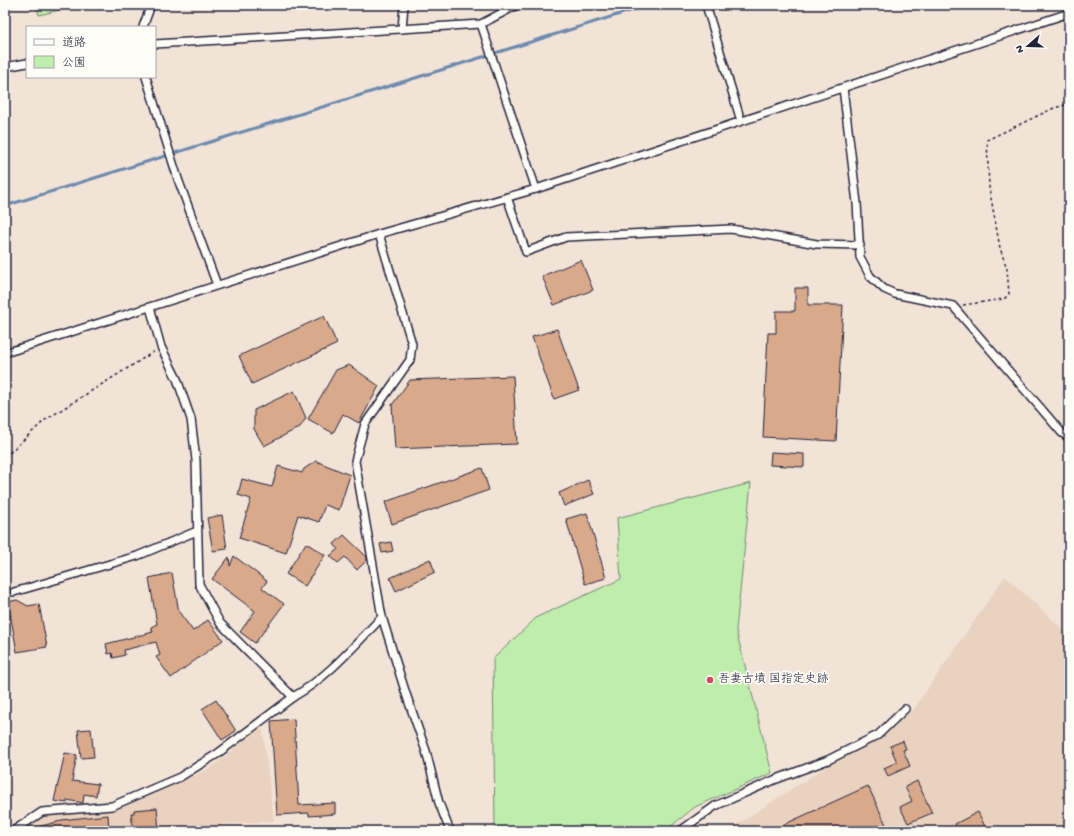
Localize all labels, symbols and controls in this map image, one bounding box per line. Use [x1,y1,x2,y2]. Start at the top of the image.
legend [26,26,156,78]
north arrow [1008,26,1048,66]
text: 道路 [62,36,86,51]
text: N [1014,43,1027,54]
text: 公園 [62,56,86,71]
place label: 吾妻古墳 国指定史跡 [718,672,829,687]
marker: 吾妻古墳 国指定史跡 [705,675,715,685]

